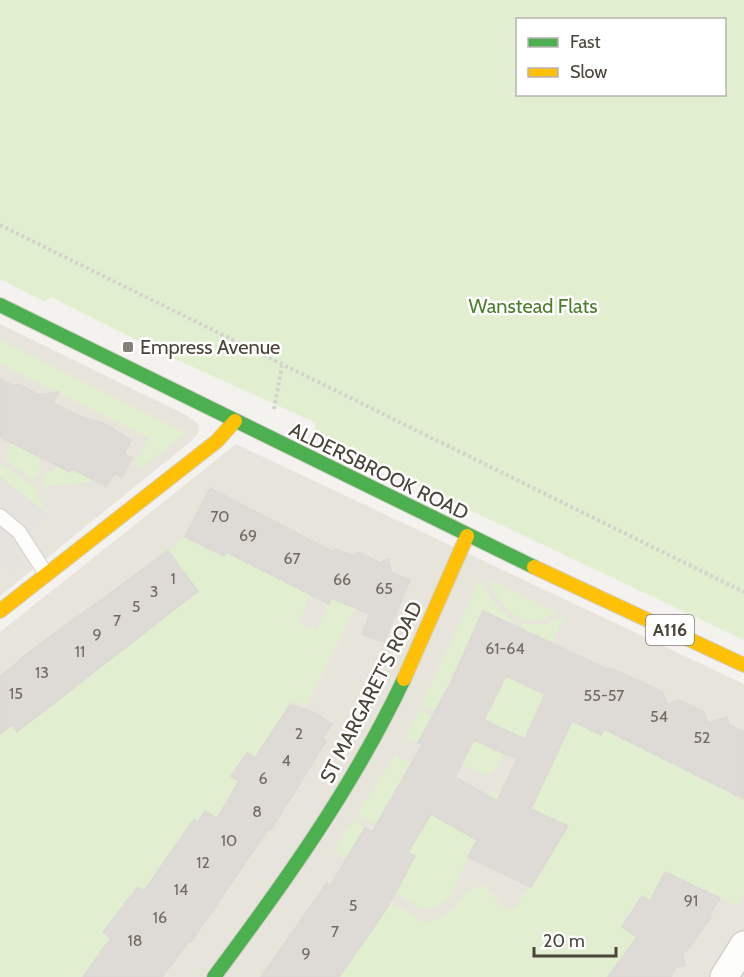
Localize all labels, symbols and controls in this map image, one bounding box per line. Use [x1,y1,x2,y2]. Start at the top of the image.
legend [516,18,726,96]
text: Fast [570,31,601,53]
text: Slow [570,61,607,83]
park label: Wanstead Flats [469,294,597,318]
place label: Empress Avenue [140,335,280,359]
marker: Empress Avenue [121,340,135,354]
street label: ALDERSBROOK ROAD [285,417,473,525]
house number: 70 [210,507,230,526]
house number: 69 [239,526,257,545]
house number: 67 [283,549,301,568]
house number: 1 [170,569,176,588]
house number: 66 [333,570,351,589]
house number: 65 [375,579,393,598]
house number: 3 [150,582,158,601]
house number: 5 [132,597,140,616]
street label: ST MARGARET'S ROAD [315,597,427,787]
house number: 7 [113,611,121,630]
road number: A116 [646,615,694,645]
house number: 9 [92,625,102,644]
house number: 61-64 [485,639,525,658]
house number: 11 [75,642,85,661]
house number: 13 [35,663,49,682]
house number: 15 [9,684,23,703]
house number: 55-57 [584,686,624,705]
house number: 54 [650,707,668,726]
house number: 2 [295,724,303,743]
house number: 52 [693,728,711,747]
house number: 4 [281,751,291,770]
house number: 6 [258,769,268,788]
house number: 8 [252,802,262,821]
house number: 10 [221,831,237,850]
house number: 12 [196,853,210,872]
house number: 14 [174,880,188,899]
house number: 91 [684,891,698,910]
house number: 5 [349,896,357,915]
house number: 16 [153,908,167,927]
scale bar [534,920,616,958]
house number: 7 [331,922,339,941]
text: 20 m [543,930,585,952]
house number: 18 [128,931,142,950]
house number: 9 [301,944,311,963]

